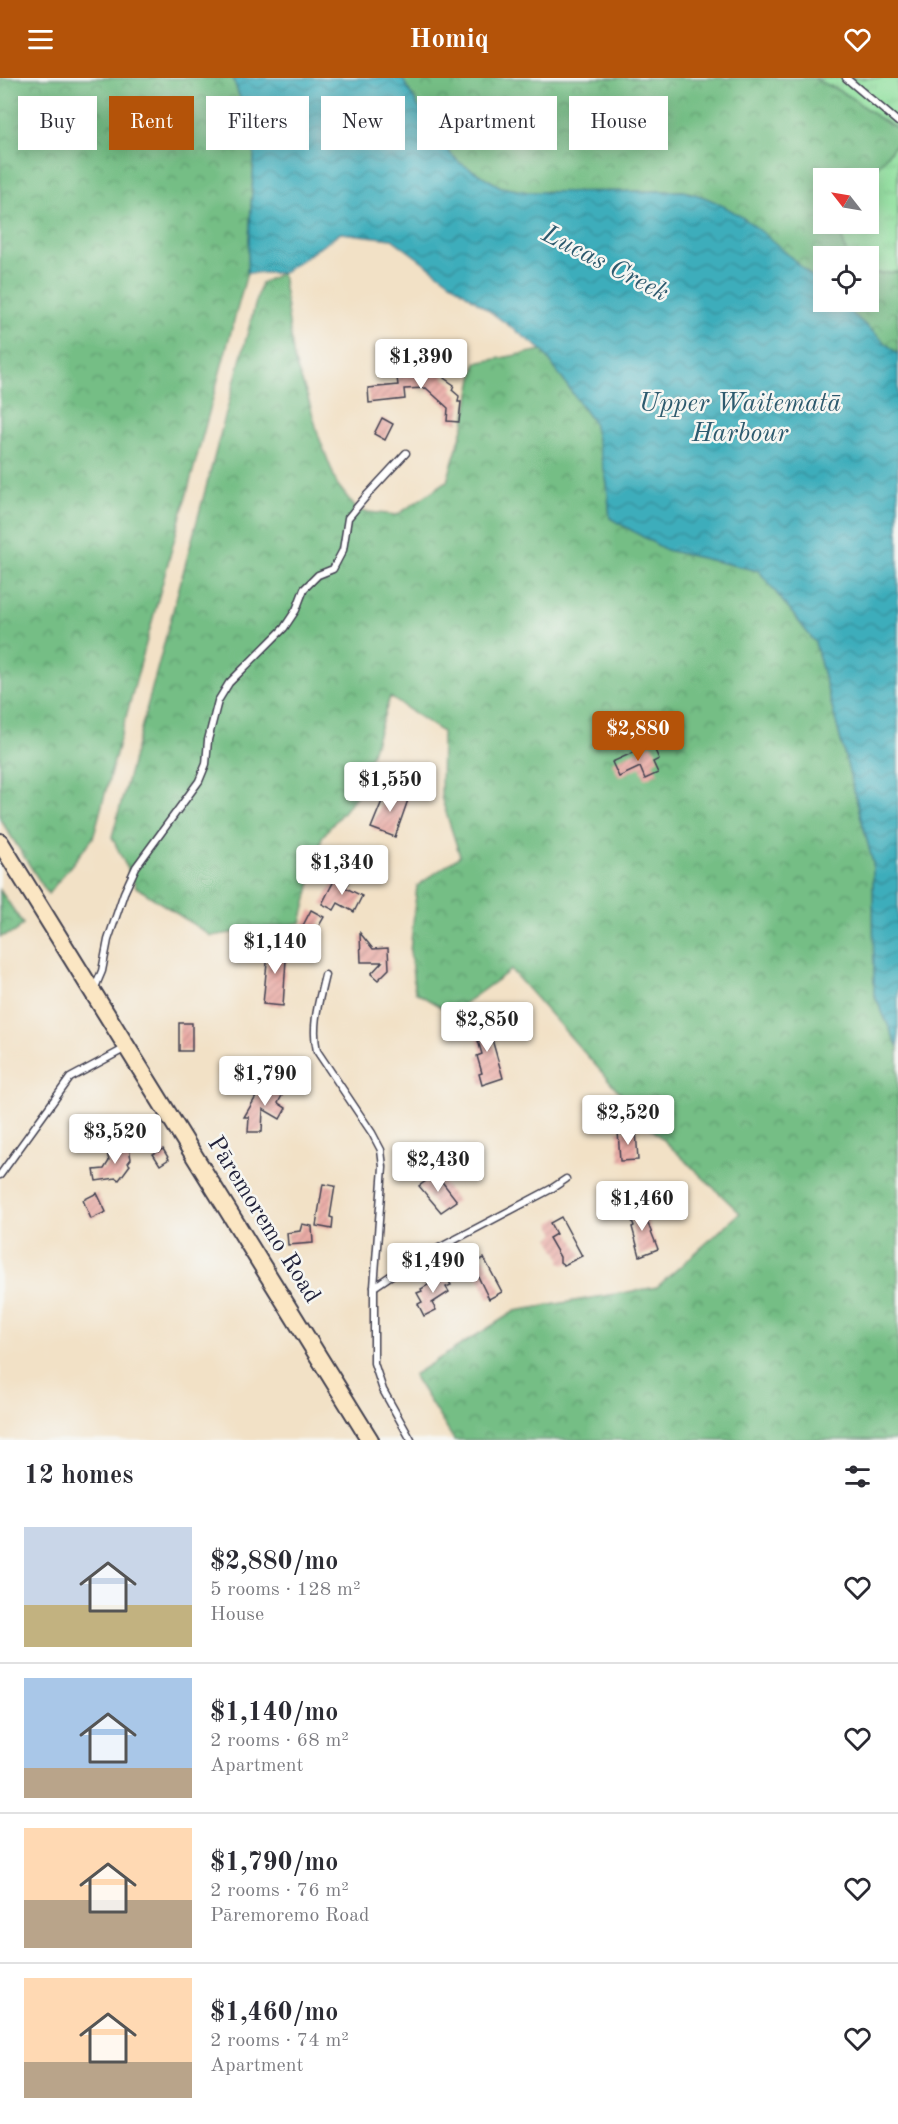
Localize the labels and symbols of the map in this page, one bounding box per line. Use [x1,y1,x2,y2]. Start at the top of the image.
north arrow [813,168,879,234]
water label: Lucas Creek [537,221,673,307]
pin: $1,390 [372,339,470,390]
water label: Upper Waitematā Harbour [639,391,841,447]
pin: $2,880 [589,711,687,762]
pin: $1,550 [341,762,439,813]
pin: $1,340 [293,845,391,896]
pin: $1,140 [226,924,324,975]
pin: $2,850 [438,1002,536,1053]
pin: $1,790 [216,1056,314,1107]
pin: $2,520 [579,1095,677,1146]
pin: $3,520 [66,1114,164,1165]
street label: Pāremoremo Road [202,1132,324,1308]
pin: $2,430 [389,1142,487,1193]
pin: $1,460 [593,1181,691,1232]
pin: $1,490 [384,1243,482,1294]

